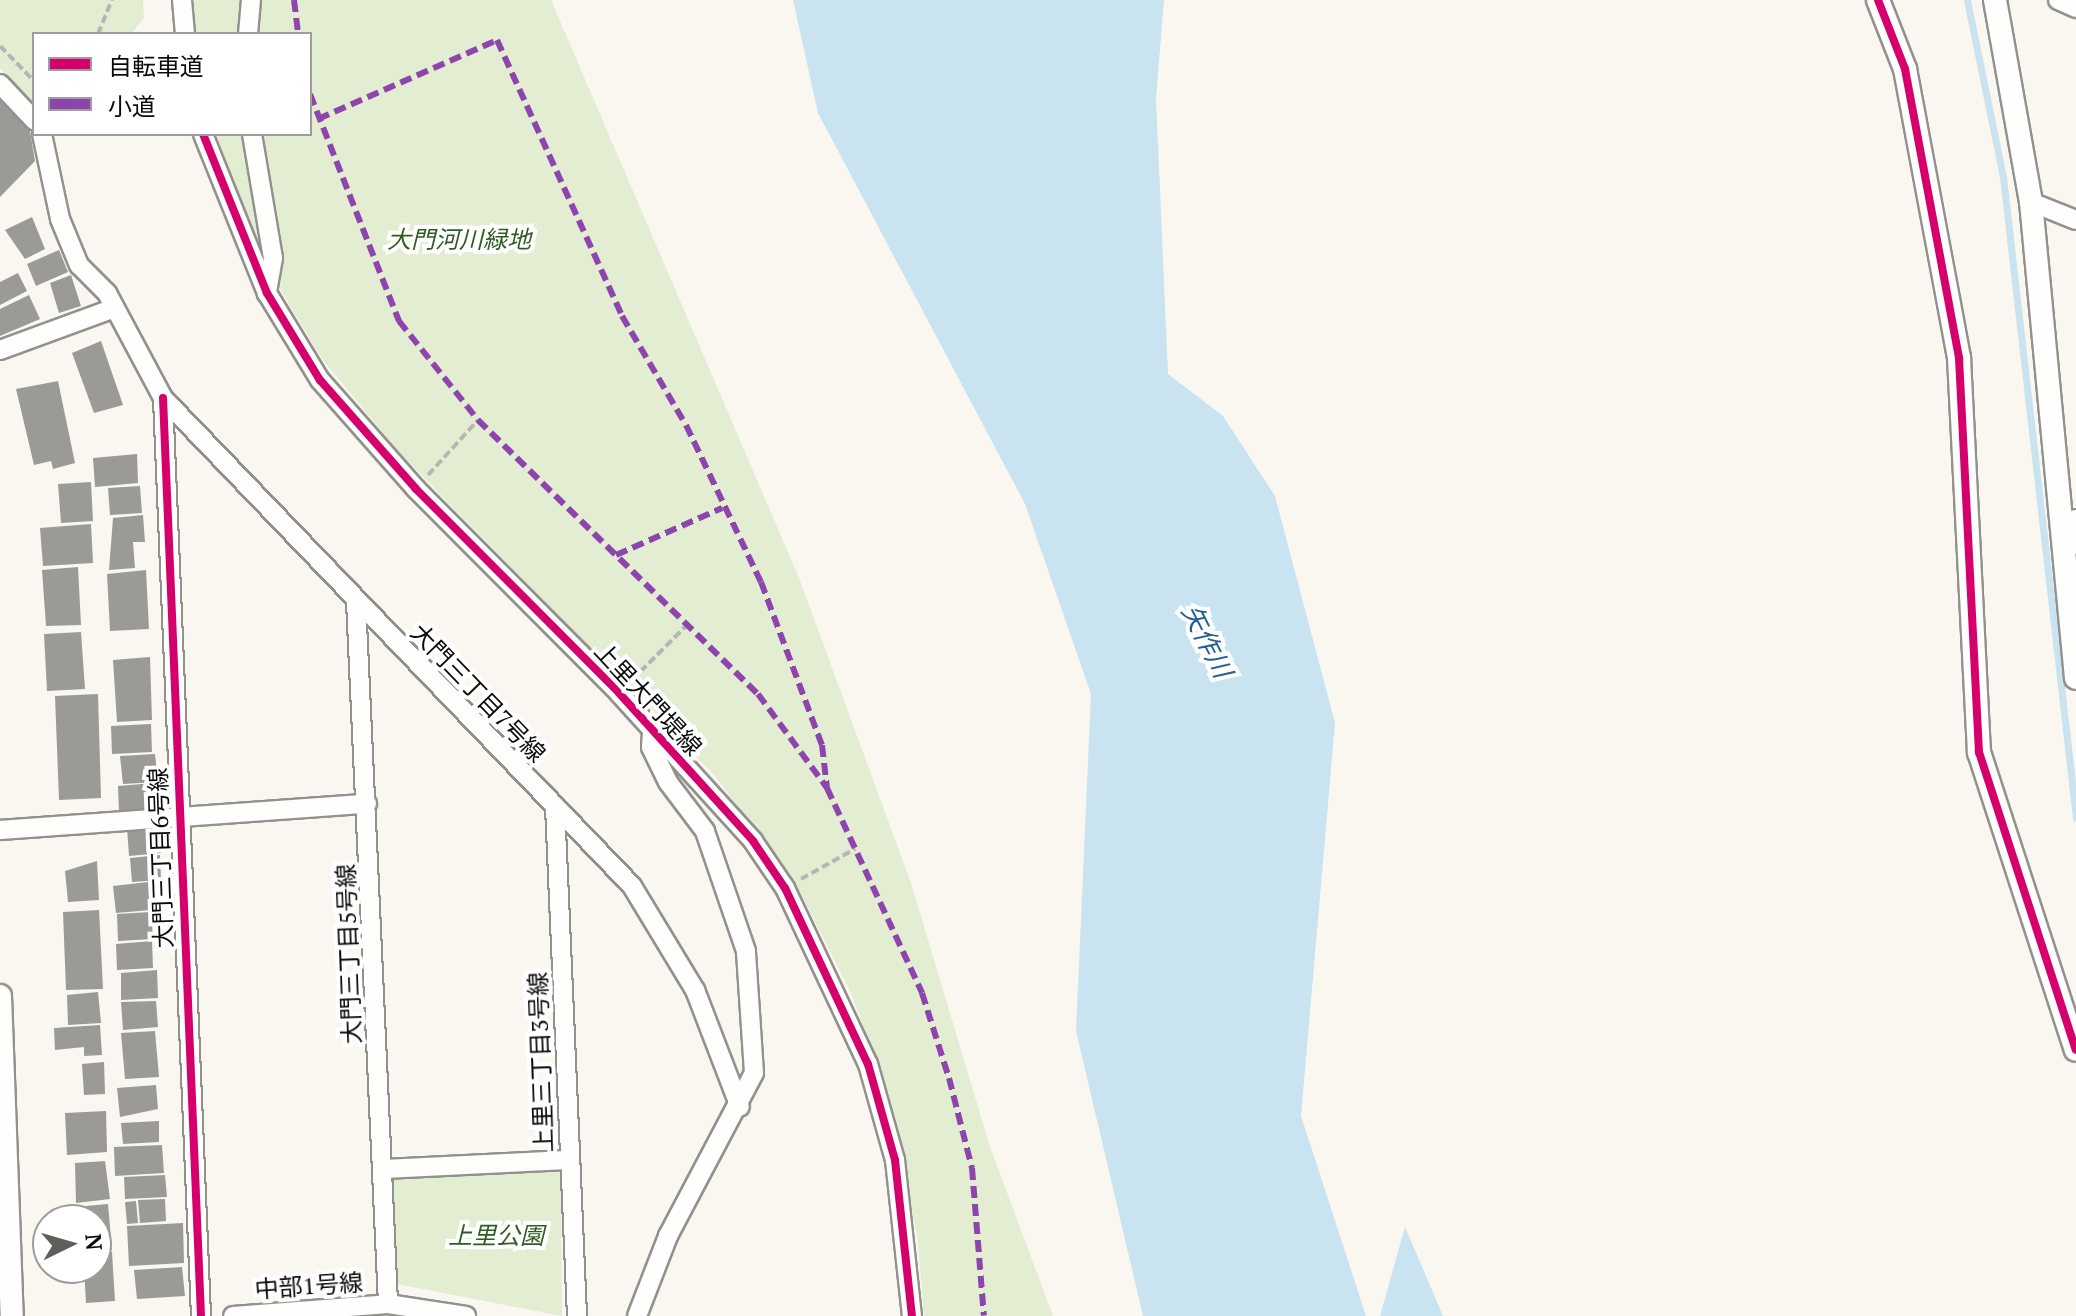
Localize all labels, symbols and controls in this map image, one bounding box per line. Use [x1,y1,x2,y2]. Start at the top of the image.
legend [32,32,312,136]
text: 自転車道 [108,50,204,82]
text: 小道 [108,90,156,122]
park label: 大門河川緑地 [387,226,531,254]
water label: 矢作川 [1175,599,1239,683]
street label: 大門三丁目7号線 [405,618,551,768]
street label: 上里大門堤線 [588,637,708,761]
street label: 大門三丁目6号線 [143,767,179,949]
street label: 大門三丁目5号線 [331,863,367,1045]
street label: 上里三丁目3号線 [523,971,559,1153]
north arrow [32,1204,112,1284]
park label: 上里公園 [448,1222,544,1250]
text: N [79,1232,110,1252]
street label: 中部1号線 [254,1268,364,1304]

